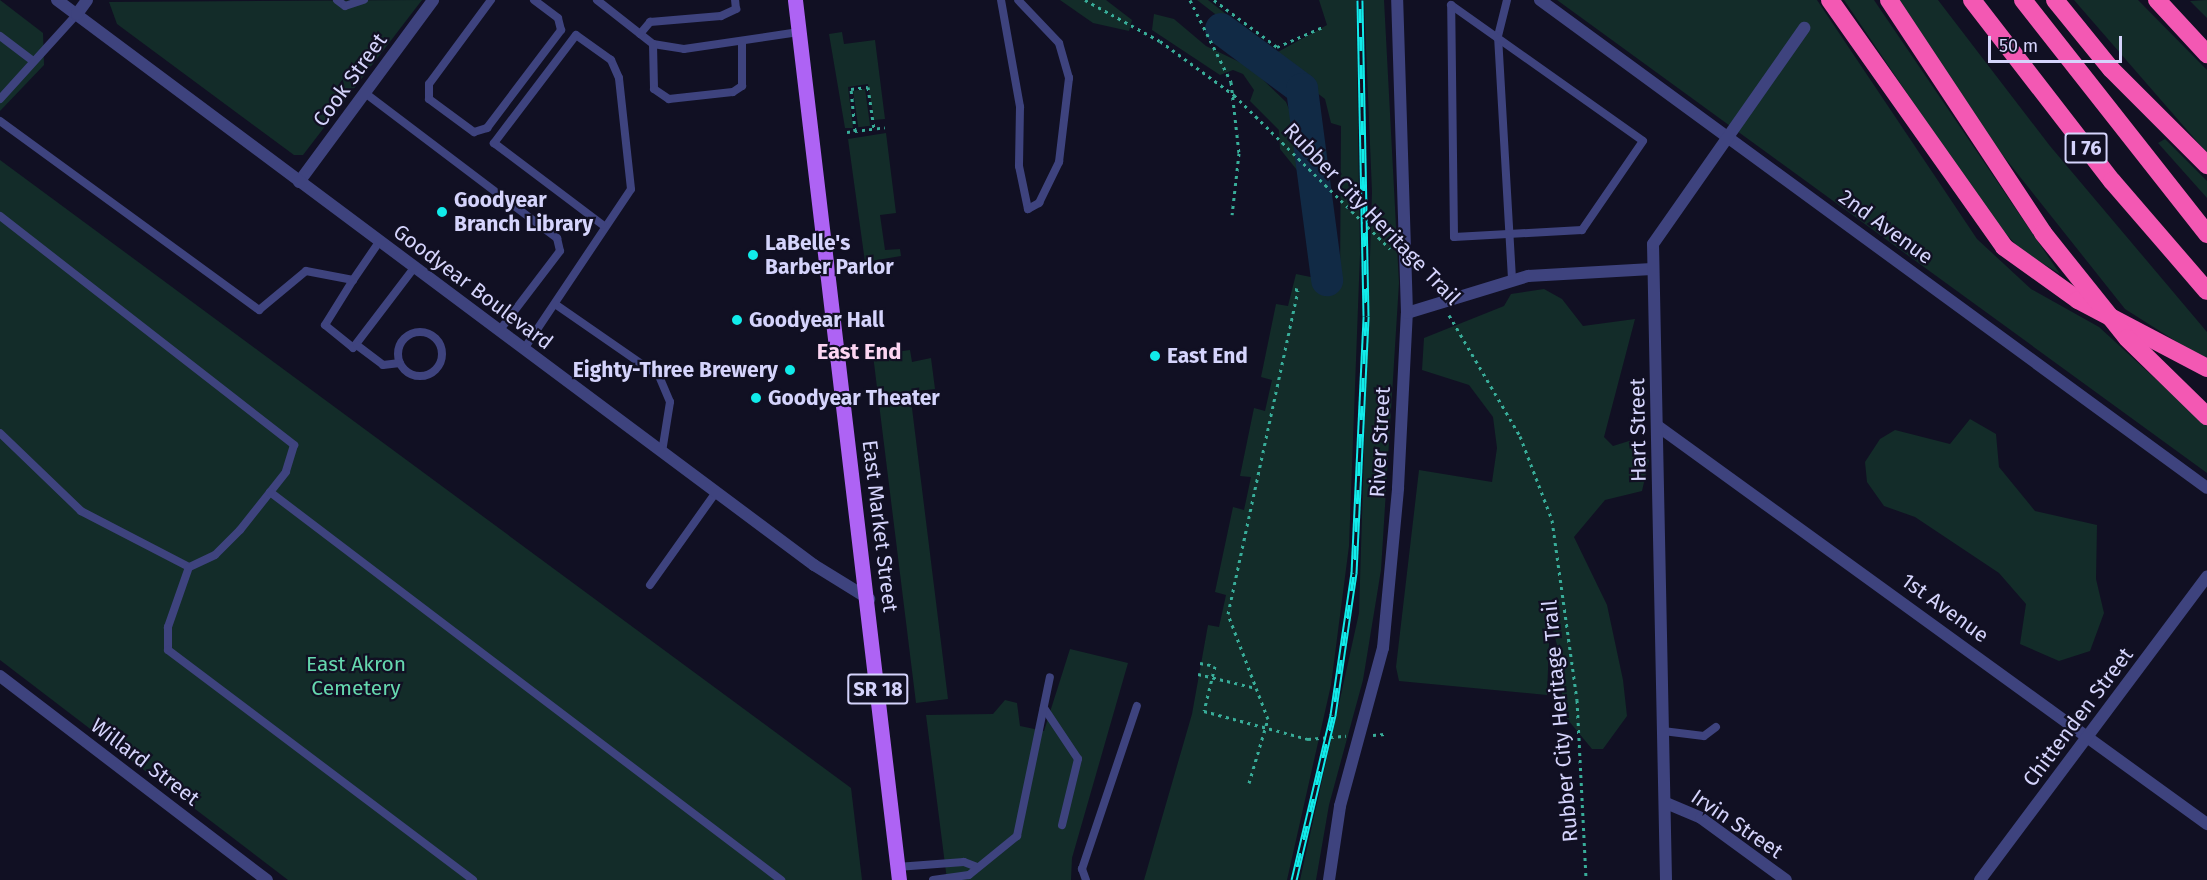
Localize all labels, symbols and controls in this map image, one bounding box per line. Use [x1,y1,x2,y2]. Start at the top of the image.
scale bar [1991,24,2124,62]
street label: Cook Street [308,28,392,132]
text: 50 m [1999,35,2038,57]
street label: Rubber City Heritage Trail [1278,118,1466,310]
road number: I 76 [2064,131,2108,165]
street label: 2nd Avenue [1834,184,1938,270]
place label: Goodyear Branch Library [454,187,593,237]
marker: Goodyear Branch Library [435,205,449,219]
street label: Goodyear Boulevard [388,219,558,355]
place label: LaBelle's Barber Parlor [765,230,894,280]
marker: LaBelle's Barber Parlor [746,248,760,262]
place label: Goodyear Hall [749,307,884,333]
marker: Goodyear Hall [730,313,744,327]
district label: East End [817,339,901,365]
place label: East End [1167,343,1248,369]
marker: East End [1148,349,1162,363]
place label: Eighty-Three Brewery [573,357,778,383]
marker: Eighty-Three Brewery [783,363,797,377]
street label: Hart Street [1624,378,1652,482]
place label: Goodyear Theater [768,385,940,411]
street label: River Street [1365,386,1395,498]
marker: Goodyear Theater [749,391,763,405]
street label: East Market Street [857,439,903,613]
street label: 1st Avenue [1896,568,1994,648]
street label: Rubber City Heritage Trail [1537,599,1583,843]
street label: Chittenden Street [2018,643,2138,791]
park label: East Akron Cemetery [306,651,406,701]
road number: SR 18 [846,672,910,706]
street label: Willard Street [86,713,204,811]
street label: Irvin Street [1686,784,1788,864]

